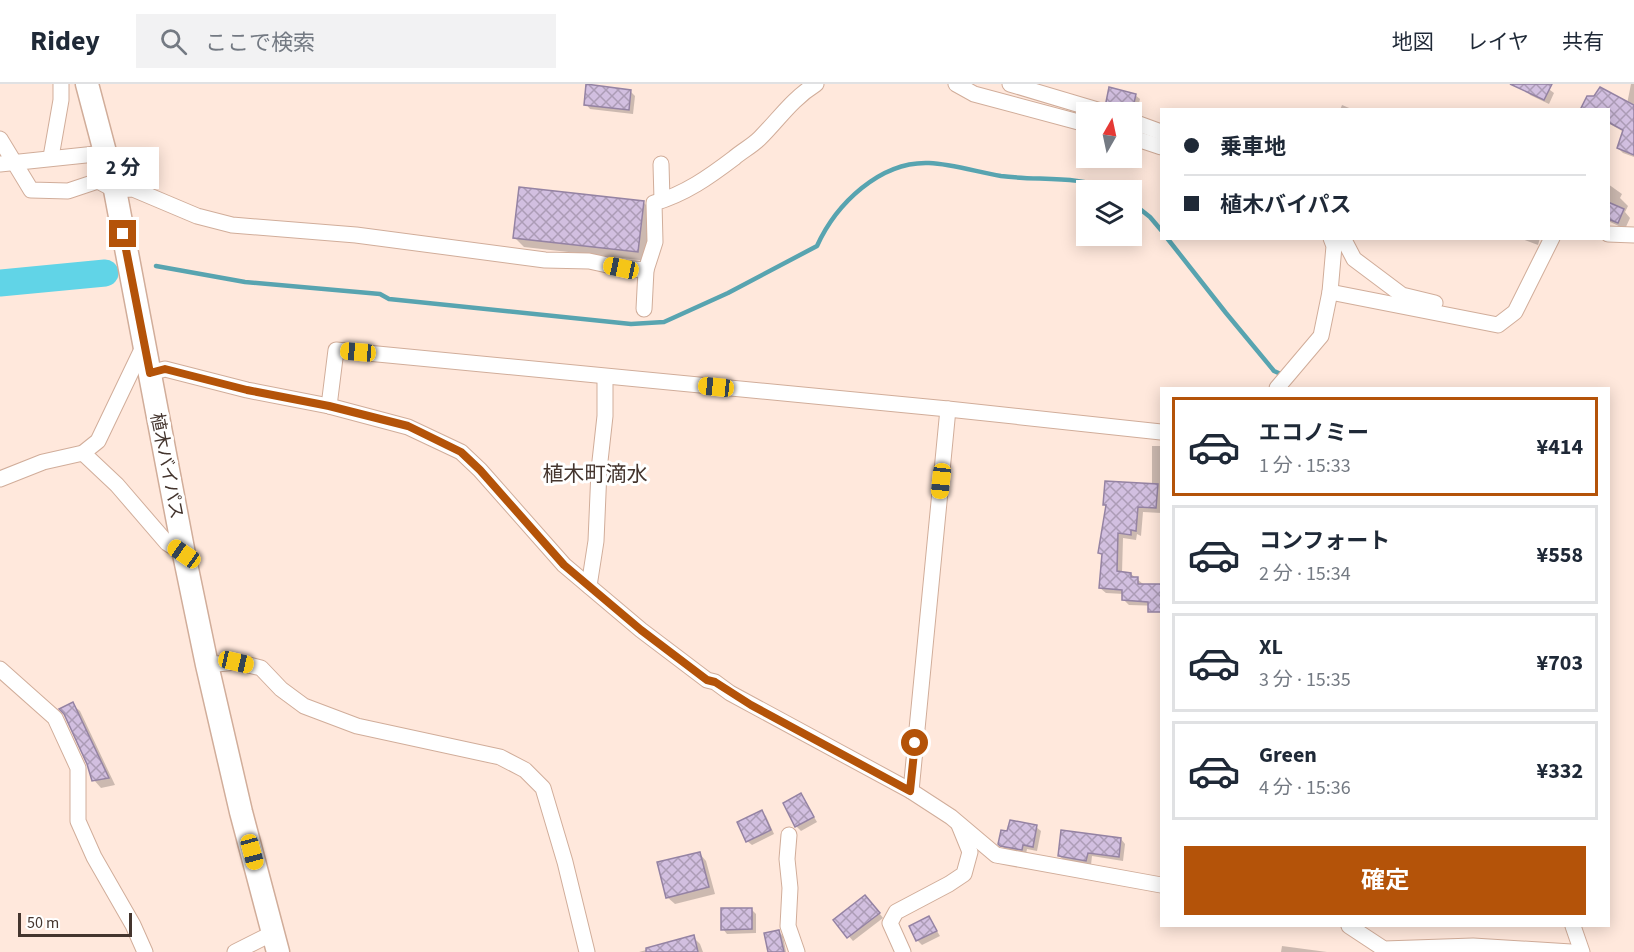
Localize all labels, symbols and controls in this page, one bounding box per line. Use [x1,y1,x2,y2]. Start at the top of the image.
search box [136,14,556,68]
text: Ridey [30,21,100,61]
icon: search [157,25,190,58]
text: ここで検索 [205,27,315,59]
text: 地図 [1392,27,1434,57]
text: レイヤ [1467,27,1529,57]
text: 共有 [1562,27,1604,57]
north arrow [1076,102,1142,168]
map controls [1076,102,1142,246]
text: 乗車地 [1220,131,1286,163]
callout: 2 分 [87,147,159,189]
text: 2 分 [106,154,140,182]
button: layers [1076,180,1142,246]
text: 植木バイパス [1220,189,1352,221]
route end [109,220,136,247]
car [602,255,640,281]
car [339,341,377,363]
car [697,376,735,398]
street label: 植木バイパス [144,411,189,521]
text: エコノミー [1259,417,1369,449]
icon: car [1187,420,1241,474]
text: ¥414 [1537,431,1583,463]
text: 1 分 · 15:33 [1259,452,1351,480]
district label: 植木町滴水 [543,459,648,489]
car [930,462,952,500]
text: コンフォート [1259,525,1390,557]
icon: car [1187,528,1241,582]
car [164,536,204,572]
text: ¥558 [1537,539,1583,571]
text: 2 分 · 15:34 [1259,560,1351,588]
text: XL [1259,631,1283,663]
icon: car [1187,636,1241,690]
text: ¥703 [1537,647,1583,679]
car [216,649,256,675]
text: 3 分 · 15:35 [1259,666,1351,694]
route start [901,729,928,756]
text: Green [1259,739,1317,771]
icon: car [1187,744,1241,798]
text: ¥332 [1537,755,1583,787]
text: 4 分 · 15:36 [1259,774,1351,802]
car [239,832,265,872]
button: 確定 [1184,846,1586,915]
scale bar [18,910,132,938]
text: 50 m [27,912,59,934]

